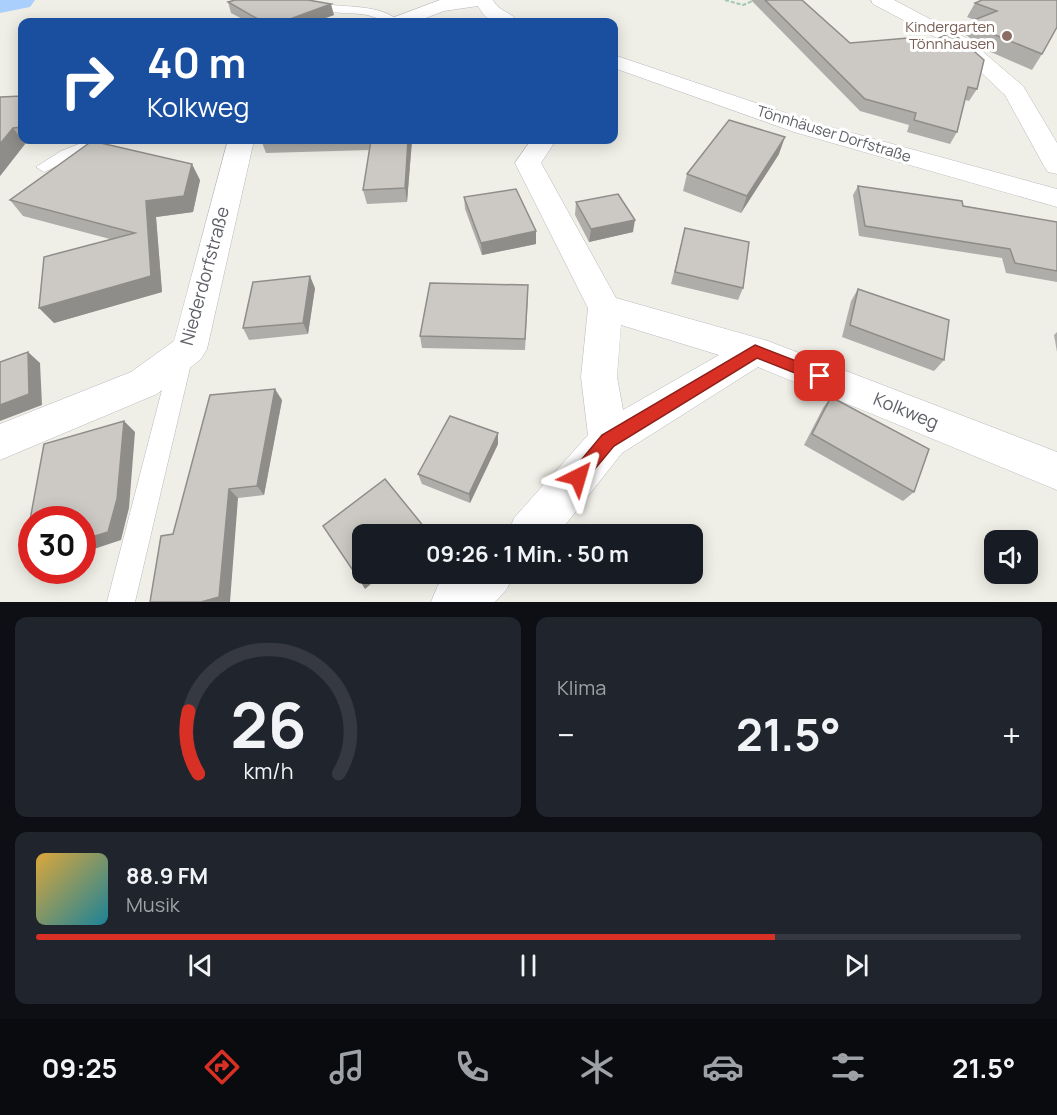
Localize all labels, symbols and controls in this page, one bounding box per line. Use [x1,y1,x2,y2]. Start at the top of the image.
place label: Kindergarten Tönnhausen [905,16,995,54]
marker: Kindergarten Tönnhausen [1000,29,1014,43]
text: 40 m [147,33,246,91]
icon: right [48,42,126,120]
text: Kolkweg [147,88,250,125]
street label: Tönnhäuser Dorfstraße [754,100,914,167]
street label: Niederdorfstraße [174,204,234,348]
pin [794,350,845,401]
icon: arrive [803,359,836,392]
street label: Kolkweg [870,386,943,434]
position arrow [546,445,610,509]
speed limit sign: 30 [18,506,96,584]
map controls [984,530,1038,584]
button: sound [984,530,1038,584]
text: 09:26 · 1 Min. · 50 m [426,539,629,569]
text: Klima [557,674,606,701]
text: 26 [230,681,306,767]
text: 21.5° [736,703,841,765]
text: − [557,712,575,757]
text: + [1002,712,1021,757]
text: km/h [243,756,293,785]
text: 88.9 FM [126,861,208,891]
text: Musik [126,891,180,918]
icon: previous [184,949,217,982]
icon: pause [512,949,545,982]
icon: next [840,949,873,982]
icon: directions [201,1046,243,1088]
icon: music [326,1046,368,1088]
icon: phone [451,1046,493,1088]
icon: climate [576,1046,618,1088]
icon: car [702,1046,744,1088]
icon: filters [827,1046,869,1088]
text: 09:25 [42,1049,117,1086]
text: 21.5° [952,1049,1015,1086]

